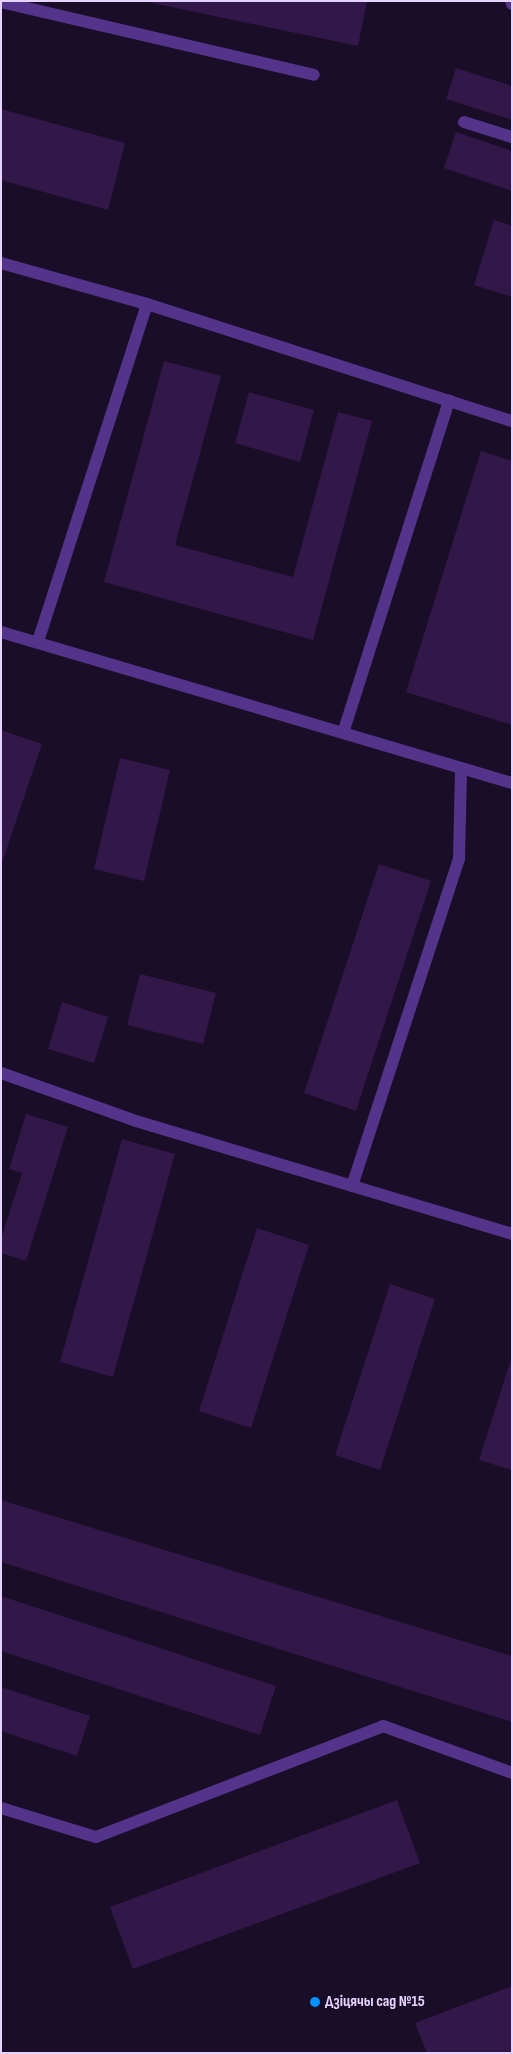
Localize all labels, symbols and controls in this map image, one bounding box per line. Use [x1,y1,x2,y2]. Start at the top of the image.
place label: Дзіцячы сад №15 [325,1992,425,2012]
marker: Дзіцячы сад №15 [309,1996,321,2008]

